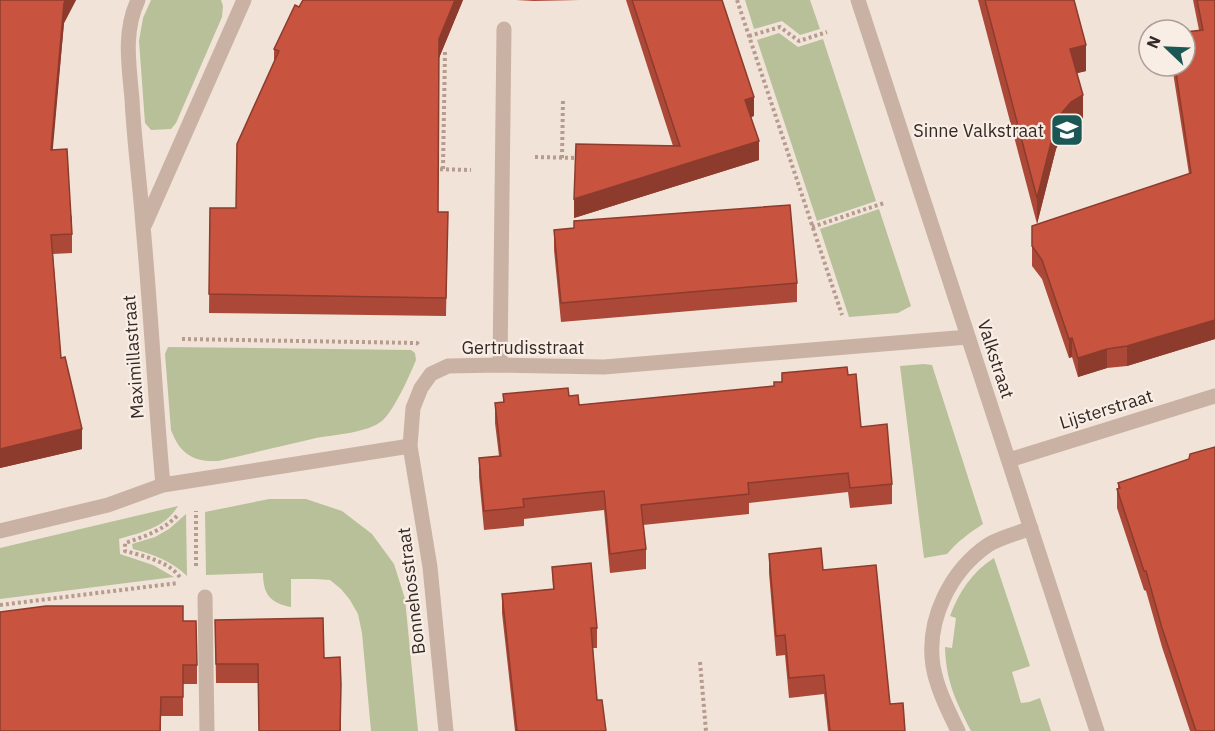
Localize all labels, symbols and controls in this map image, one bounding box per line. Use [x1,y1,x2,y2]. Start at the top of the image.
north arrow [1137,18,1197,78]
text: N [1142,33,1165,51]
school or university icon: Sinne Valkstraat [1049,112,1085,148]
place label: Sinne Valkstraat [913,119,1044,142]
street label: Maximillastraat [117,294,149,420]
street label: Valkstraat [973,317,1019,401]
street label: Gertrudisstraat [462,336,584,359]
street label: Lijsterstraat [1057,384,1155,434]
street label: Bonnehosstraat [392,526,430,656]

